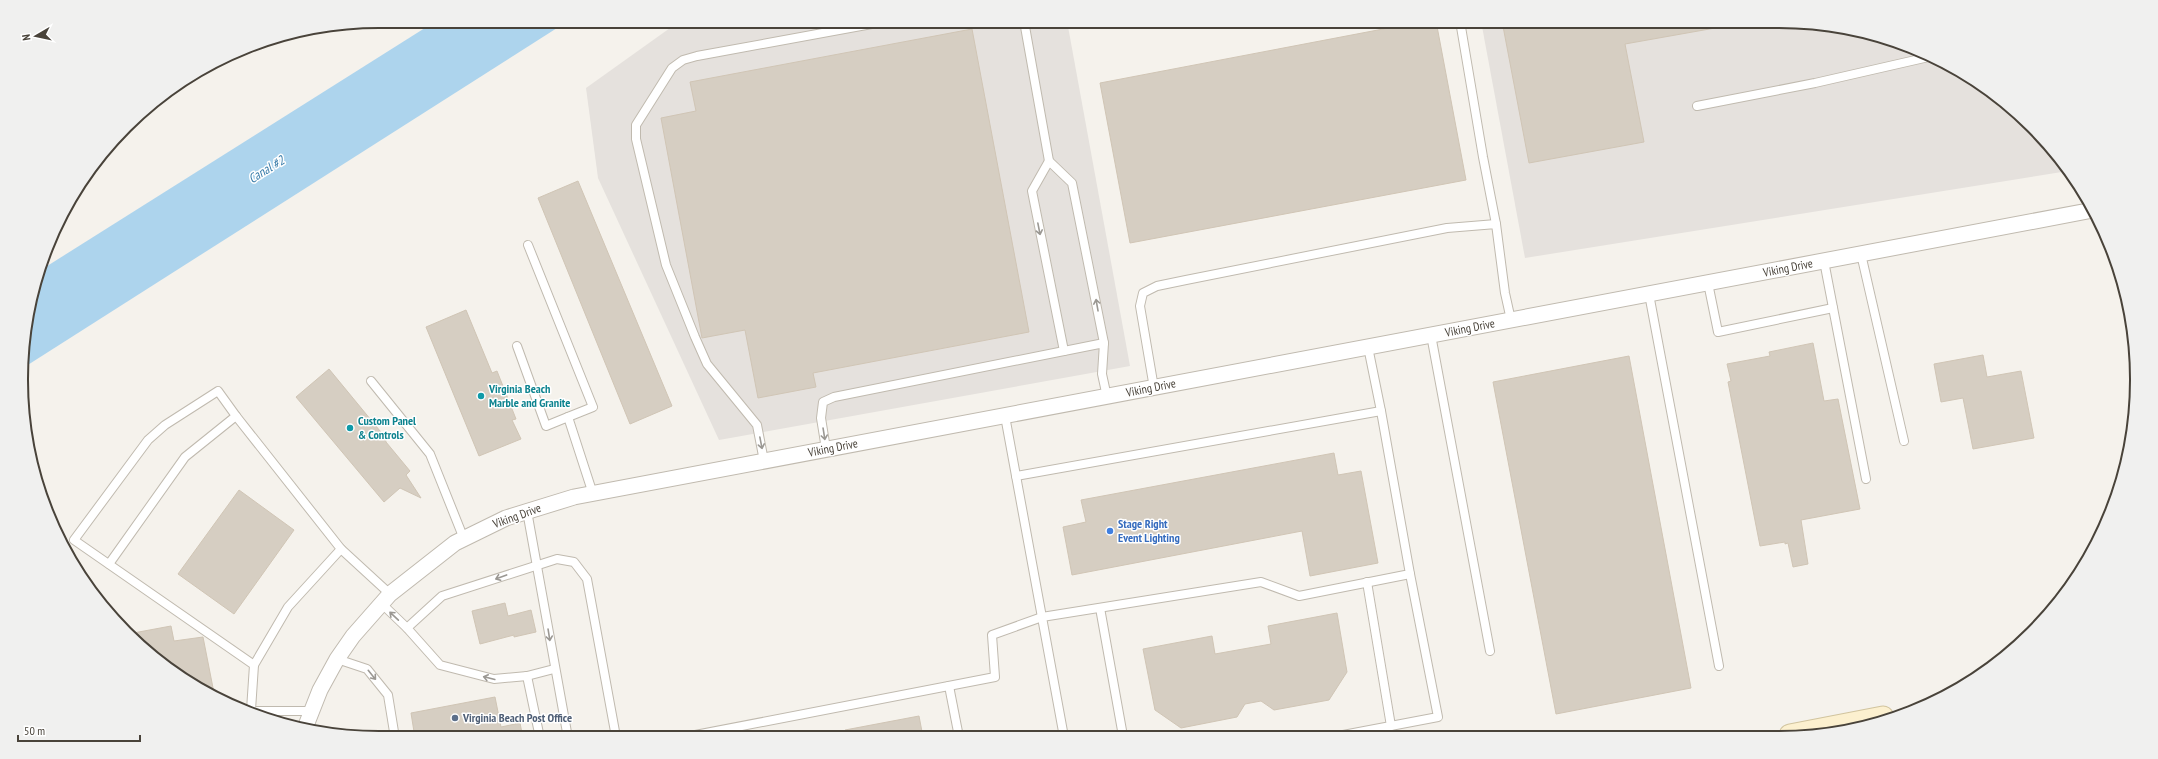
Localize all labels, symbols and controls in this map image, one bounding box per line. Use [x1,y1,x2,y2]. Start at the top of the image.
north arrow [16,16,56,56]
text: N [19,33,34,42]
water label: Canal #2 [245,151,288,187]
one-way arrow [1035,222,1043,235]
street label: Viking Drive [1761,255,1814,280]
one-way arrow [1093,299,1101,312]
street label: Viking Drive [1443,315,1496,340]
street label: Viking Drive [1124,375,1177,400]
place label: Virginia Beach Marble and Granite [488,381,570,410]
marker: Virginia Beach Marble and Granite [476,391,486,401]
place label: Custom Panel & Controls [358,413,416,442]
marker: Custom Panel & Controls [345,423,355,433]
one-way arrow [820,427,828,440]
street label: Viking Drive [806,435,859,460]
one-way arrow [757,436,765,449]
street label: Viking Drive [490,500,543,532]
place label: Stage Right Event Lighting [1118,516,1180,545]
marker: Stage Right Event Lighting [1105,526,1115,536]
one-way arrow [495,574,507,582]
one-way arrow [389,611,399,620]
one-way arrow [545,629,553,642]
one-way arrow [367,669,376,680]
one-way arrow [482,673,495,681]
place label: Virginia Beach Post Office [462,710,572,725]
marker: Virginia Beach Post Office [450,713,460,723]
scale bar [18,717,140,743]
text: 50 m [24,723,45,738]

